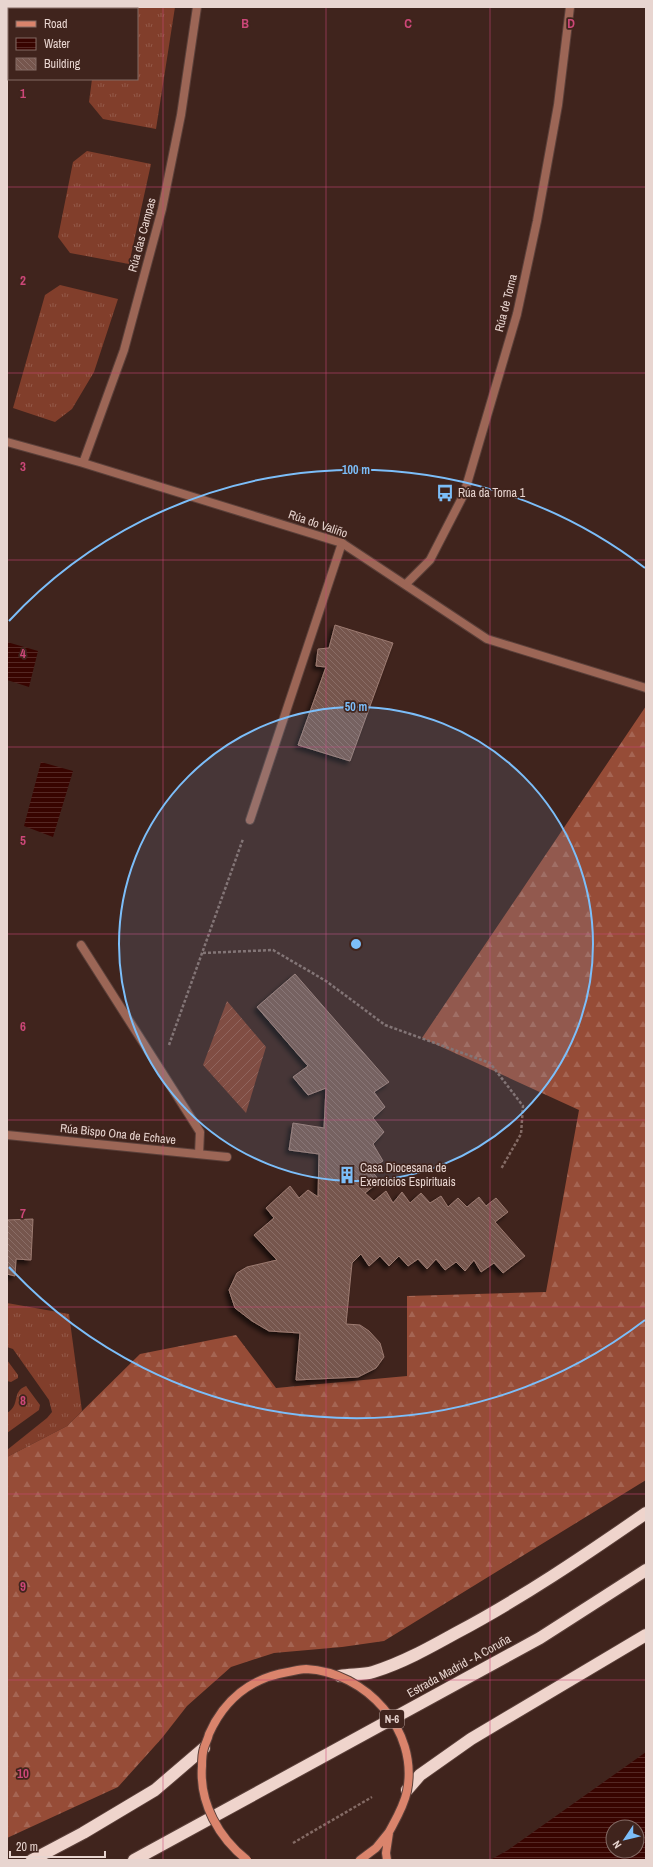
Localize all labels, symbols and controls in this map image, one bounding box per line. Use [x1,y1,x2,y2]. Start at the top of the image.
legend [8,8,138,80]
text: B [241,15,249,32]
text: C [404,15,412,32]
text: D [567,15,575,32]
text: Road [44,16,68,32]
text: Water [44,36,71,52]
text: Building [44,56,81,72]
text: 1 [20,85,26,102]
street label: Rúa das Campas [124,196,160,274]
text: 2 [20,272,26,289]
street label: Rúa de Torna [491,272,521,334]
text: 3 [20,458,26,475]
text: 100 m [342,462,370,478]
bus stop icon: Rúa da Torna 1 [435,483,455,503]
place label: Rúa da Torna 1 [458,485,526,501]
street label: Rúa do Valiño [286,506,350,542]
text: 4 [20,645,26,662]
text: 50 m [345,699,367,715]
text: 5 [20,832,26,849]
centre of rings [349,937,363,951]
text: 6 [20,1018,26,1035]
street label: Rúa Bispo Ona de Echave [59,1120,177,1148]
place label: Casa Diocesana de Exercicios Espirituais [360,1160,456,1190]
building icon: Casa Diocesana de Exercicios Espirituais [337,1165,357,1185]
text: 7 [20,1205,26,1222]
text: 8 [20,1392,26,1409]
text: 9 [20,1578,26,1595]
street label: Estrada Madrid - A Coruña [404,1631,514,1701]
road number: N-6 [380,1710,404,1728]
text: 10 [17,1765,29,1782]
north arrow [605,1819,645,1859]
scale bar [10,1833,105,1859]
text: N [609,1838,624,1851]
text: 20 m [16,1839,38,1855]

